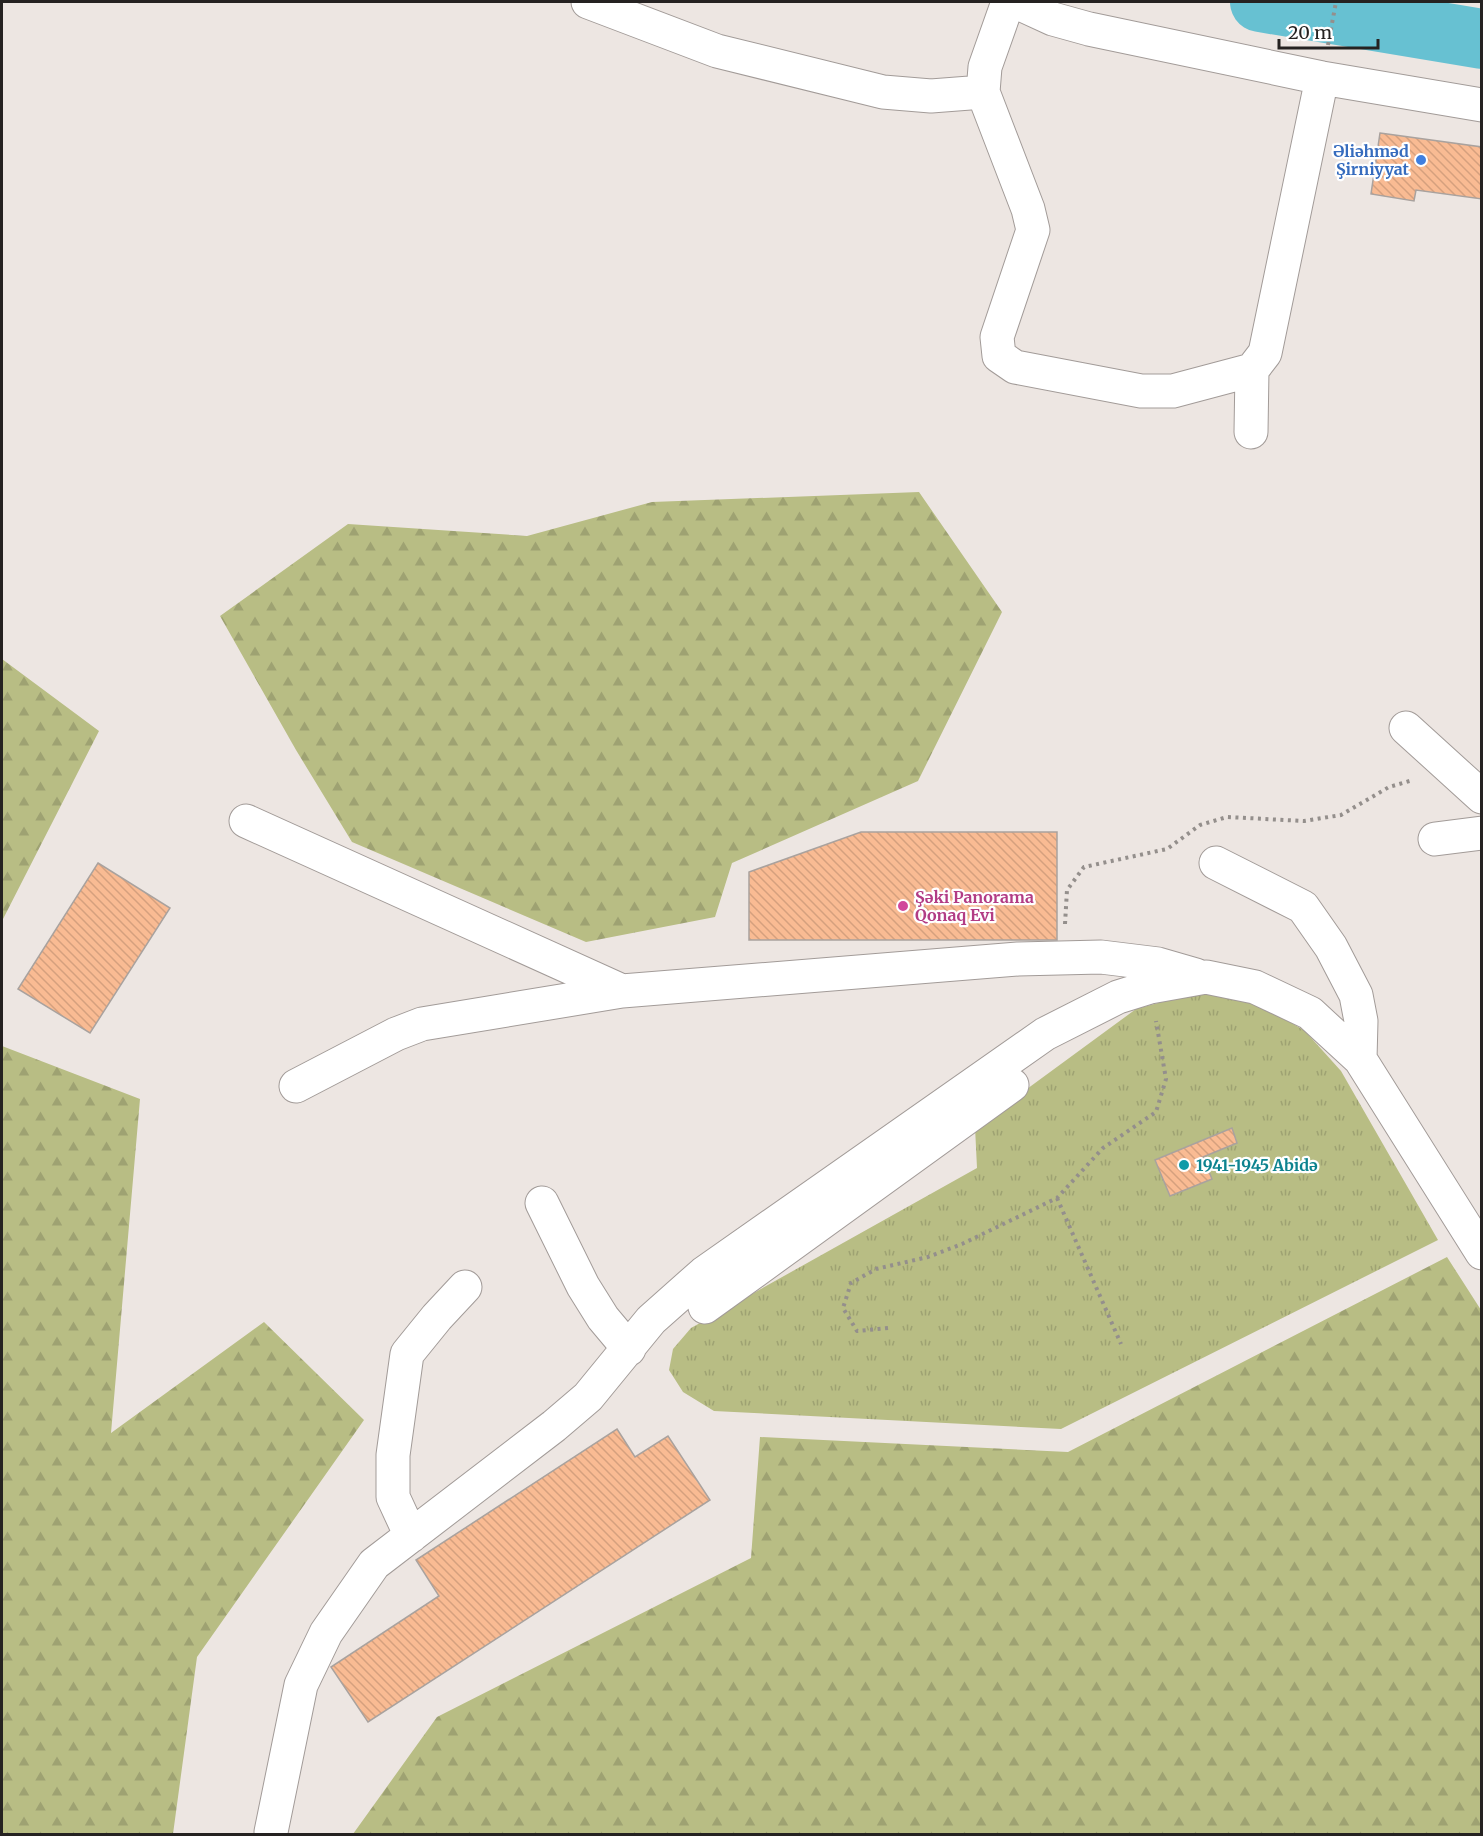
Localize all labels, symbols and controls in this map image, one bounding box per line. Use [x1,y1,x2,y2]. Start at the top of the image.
scale bar [1279,12,1378,50]
text: 20 m [1288,21,1332,44]
place label: Əliəhməd Şirniyyat [1333,141,1410,179]
marker: Əliəhməd Şirniyyat [1414,153,1428,167]
place label: Şəki Panorama Qonaq Evi [915,887,1034,925]
marker: Şəki Panorama Qonaq Evi [896,899,910,913]
place label: 1941-1945 Abidə [1196,1155,1318,1175]
marker: 1941-1945 Abidə [1177,1158,1191,1172]

